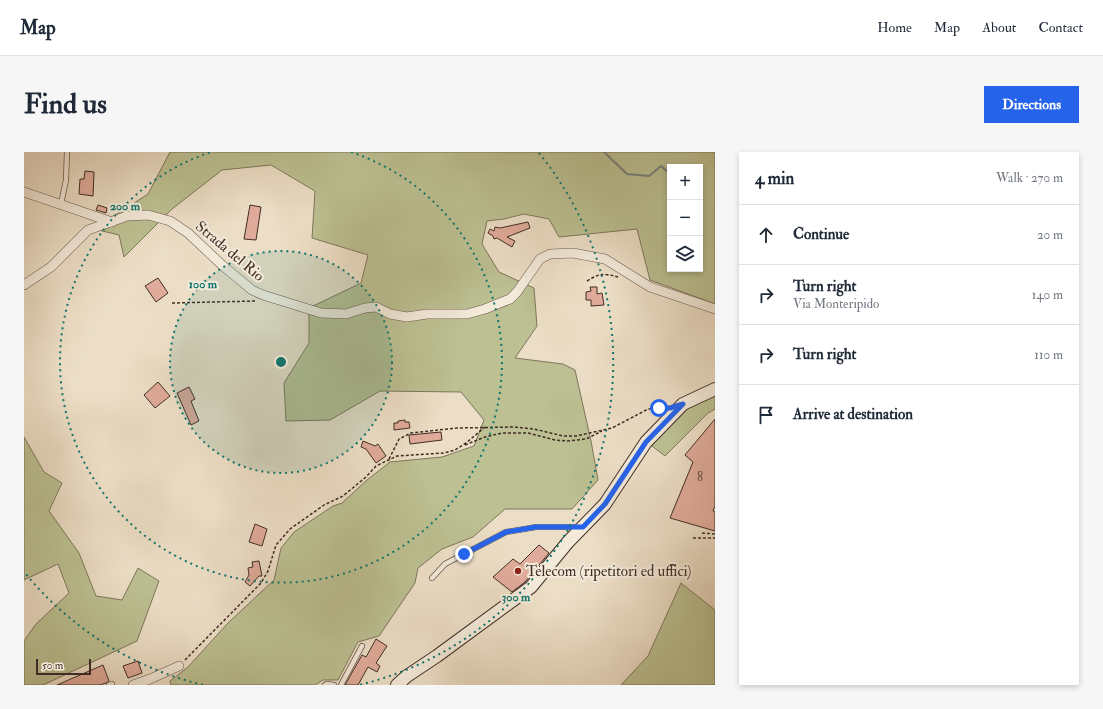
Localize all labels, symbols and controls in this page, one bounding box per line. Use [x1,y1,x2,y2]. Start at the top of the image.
text: Map [20,16,56,40]
text: Home [877,19,912,36]
text: Map [934,19,960,36]
text: About [982,19,1016,36]
text: Contact [1038,19,1083,36]
button: Directions [984,86,1079,123]
text: Find us [24,87,107,122]
map controls [667,164,703,272]
button: + [667,164,703,200]
text: 4 min [755,168,794,189]
text: Walk · 270 m [996,170,1063,186]
text: 200 m [110,199,141,214]
button: − [667,200,703,236]
street label: Strada del Rio [191,217,268,286]
icon: ahead [755,224,777,246]
text: Continue [793,225,849,244]
text: 20 m [1037,227,1063,243]
button: layers [667,236,703,272]
text: 100 m [189,277,218,292]
text: Turn right [793,277,856,296]
icon: right [755,284,777,306]
text: 140 m [1032,287,1063,303]
text: Via Monteripido [793,296,879,312]
icon: right [755,344,777,366]
text: Turn right [793,345,856,364]
text: 110 m [1034,347,1063,363]
centre of rings [274,355,288,369]
route start [650,399,668,417]
icon: arrive [755,404,777,426]
text: Arrive at destination [793,405,913,424]
house number: 8 [697,469,703,485]
route end [455,545,473,563]
place label: Telecom (ripetitori ed uffici) [526,562,691,582]
marker: Telecom (ripetitori ed uffici) [513,566,523,576]
text: 300 m [502,590,531,605]
scale bar [36,657,91,676]
text: 50 m [42,659,63,672]

